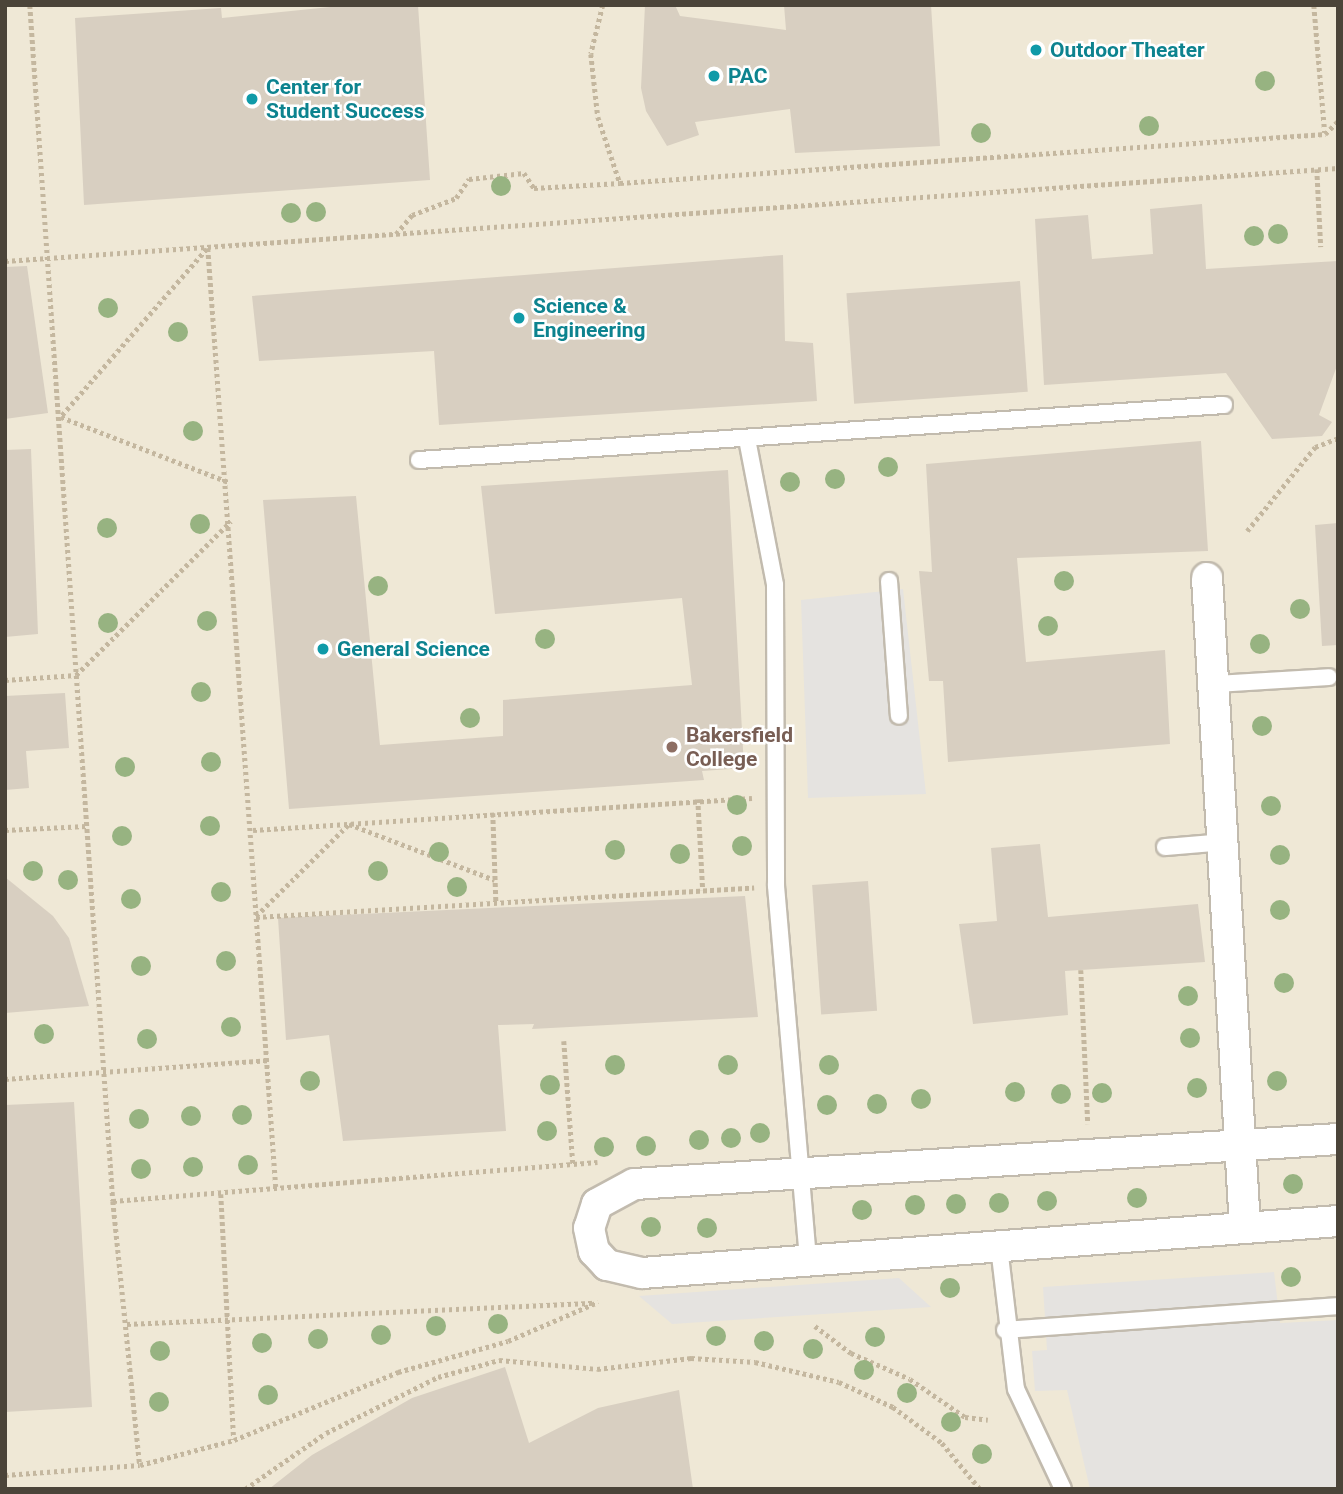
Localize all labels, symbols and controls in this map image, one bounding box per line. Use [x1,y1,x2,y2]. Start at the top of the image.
place label: Outdoor Theater [1050,37,1205,63]
marker: Outdoor Theater [1028,42,1044,58]
place label: PAC [728,63,768,89]
marker: PAC [706,68,722,84]
place label: Center for Student Success [266,74,425,124]
marker: Center for Student Success [244,91,260,107]
place label: Science & Engineering [533,293,646,343]
marker: Science & Engineering [511,310,527,326]
place label: General Science [337,636,490,662]
marker: General Science [315,641,331,657]
place label: Bakersfield College [686,722,793,772]
marker: Bakersfield College [664,739,680,755]

